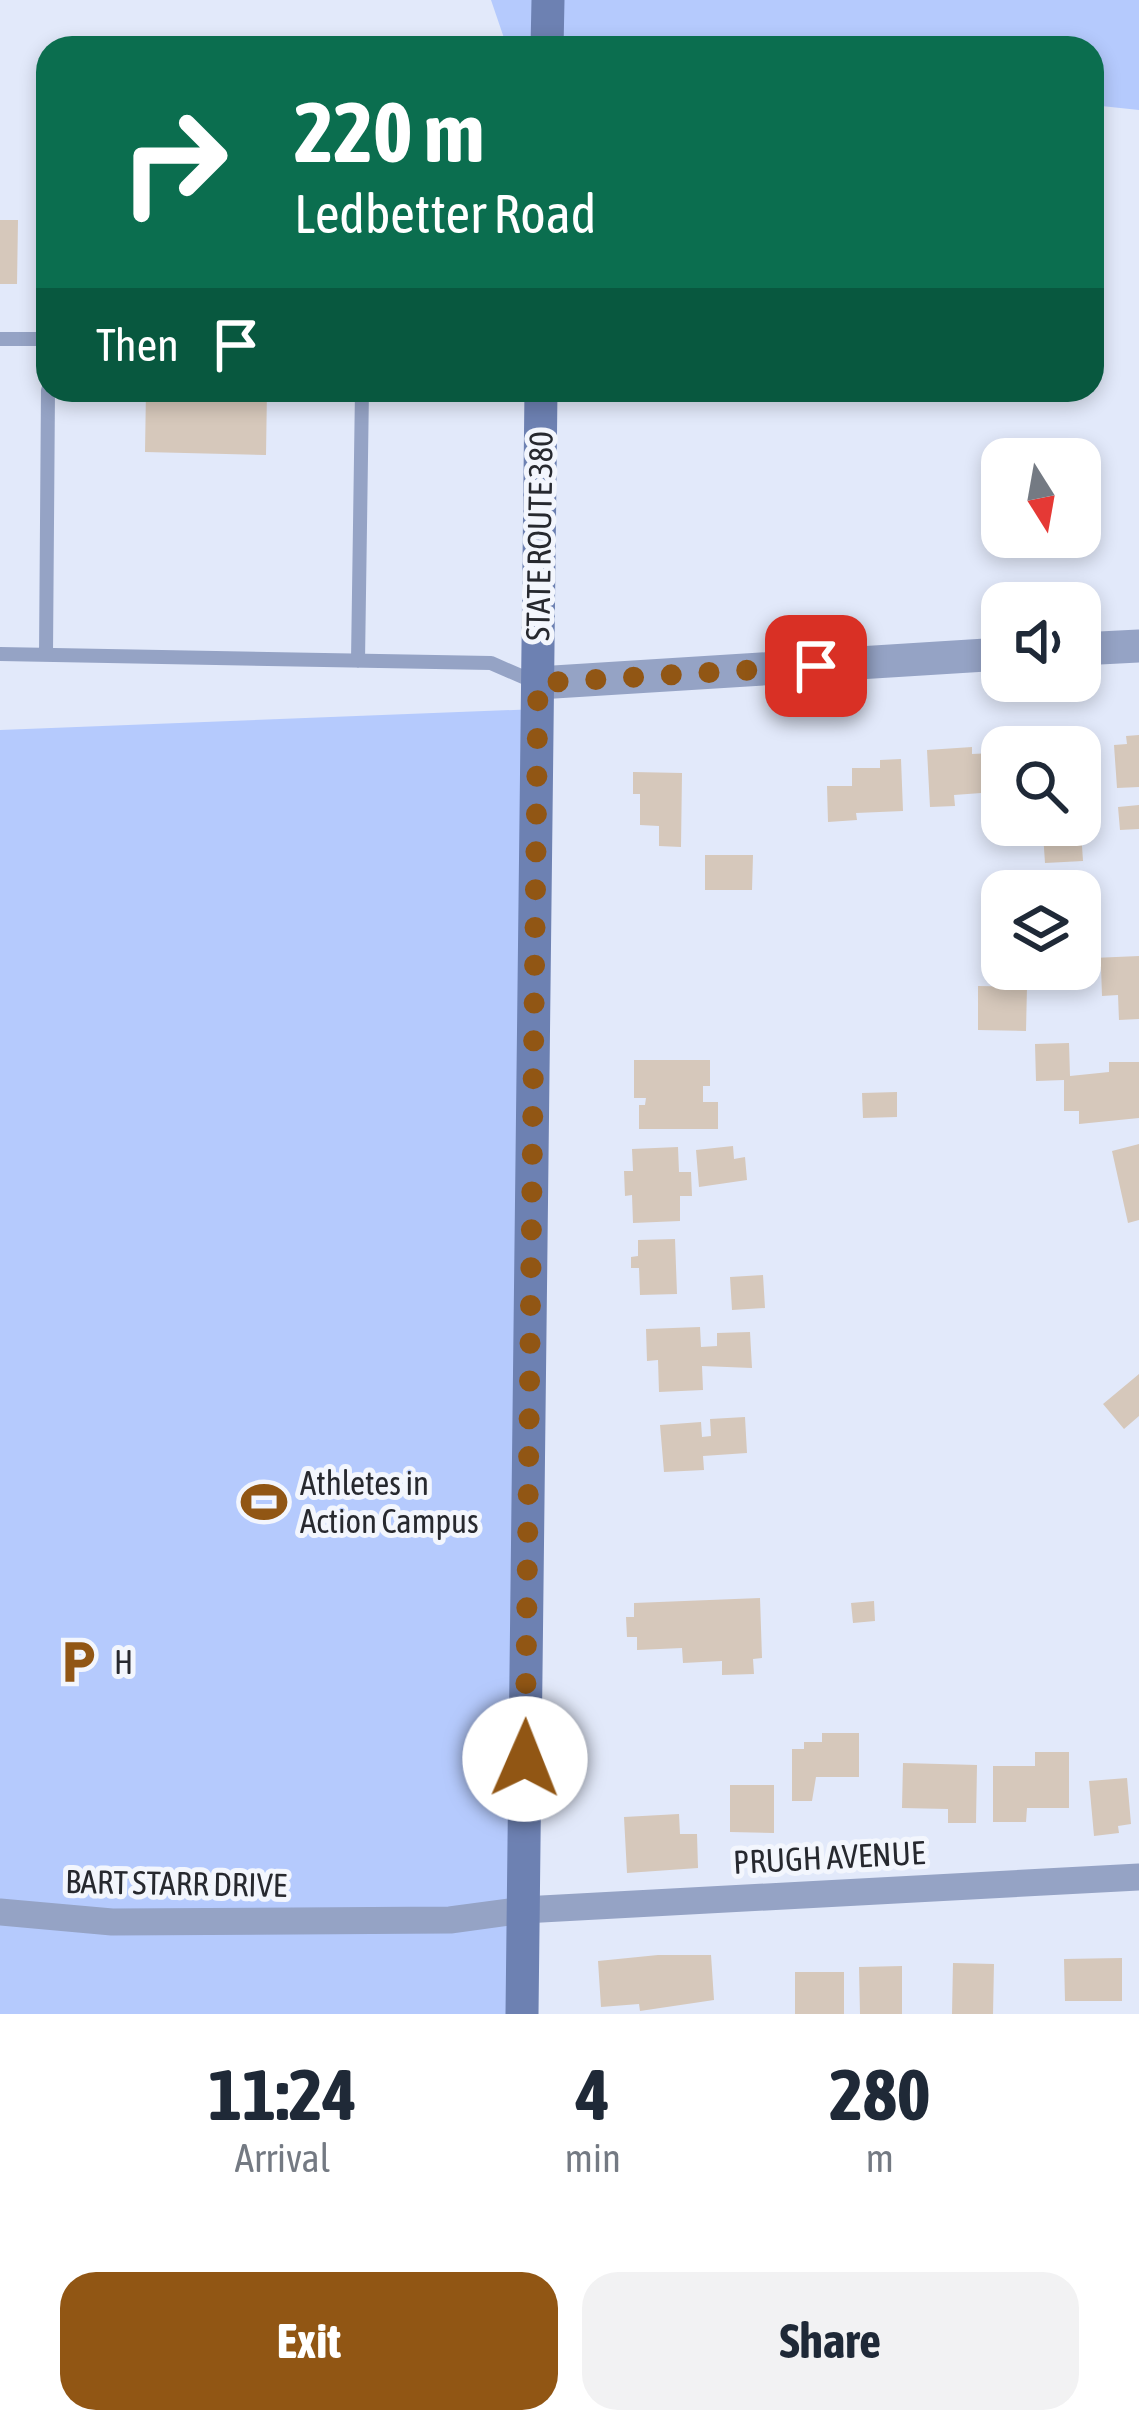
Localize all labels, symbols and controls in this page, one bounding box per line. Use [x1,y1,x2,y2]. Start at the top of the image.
icon: right [96,84,252,240]
text: 220 m [294,84,484,180]
text: Ledbetter Road [294,183,596,244]
icon: arrive [203,312,269,378]
text: Then [96,319,179,371]
street label: STATE ROUTE 380 [518,431,560,641]
north arrow [981,438,1101,558]
map controls [981,438,1101,990]
button: sound [981,582,1101,702]
pin [765,615,867,717]
icon: arrive [783,633,849,699]
button: search [981,726,1101,846]
button: layers [981,870,1101,990]
place label: Athletes in Action Campus [300,1464,479,1540]
sports icon: Athletes in Action Campus [239,1477,289,1527]
parking icon: H [53,1637,103,1687]
place label: H [114,1643,133,1681]
position arrow [462,1696,588,1822]
street label: PRUGH AVENUE [732,1833,926,1881]
street label: BART STARR DRIVE [65,1862,287,1904]
text: 11:24 [208,2053,357,2135]
text: 4 [576,2053,610,2135]
text: 280 [829,2053,931,2135]
text: Arrival [235,2136,330,2180]
text: min [565,2136,621,2180]
text: m [866,2136,894,2180]
button: Exit [60,2272,558,2410]
button: Share [582,2272,1079,2410]

